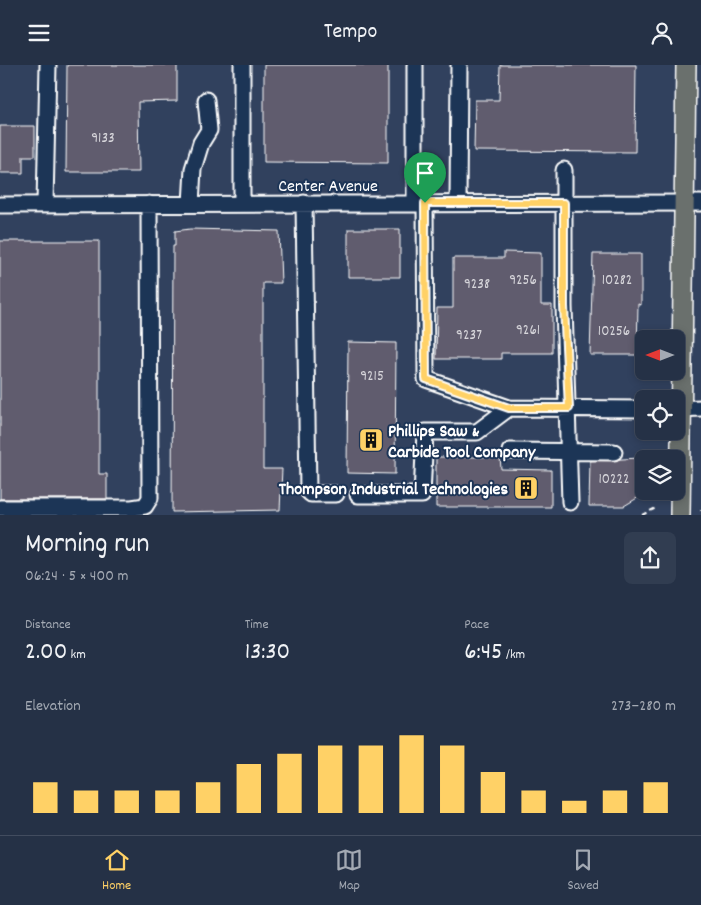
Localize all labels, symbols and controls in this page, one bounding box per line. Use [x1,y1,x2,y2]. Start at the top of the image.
text: Tempo [324,17,377,48]
icon: menu [25,19,53,47]
icon: person [648,19,676,47]
house number: 9133 [91,128,115,150]
pin [404,152,446,203]
icon: arrive [411,159,439,187]
street label: Center Avenue [278,175,378,200]
house number: 9256 [509,270,537,292]
house number: 10282 [602,270,632,292]
house number: 9238 [464,274,490,296]
house number: 9261 [516,320,540,342]
house number: 10256 [598,321,630,343]
house number: 9237 [456,325,482,347]
north arrow [635,330,685,380]
map controls [635,330,685,500]
house number: 9215 [360,366,384,388]
button: locate [635,390,685,440]
place label: Phillips Saw & Carbide Tool Company [388,420,536,466]
building icon: Phillips Saw & Carbide Tool Company [358,427,384,453]
button: layers [635,450,685,500]
house number: 10222 [598,469,630,491]
building icon: Thompson Industrial Technologies [513,475,539,501]
place label: Thompson Industrial Technologies [279,478,508,503]
text: Morning run [25,526,149,566]
button: share [624,532,676,584]
text: 06:24 · 5 × 400 m [25,565,129,588]
text: Distance [25,615,71,635]
text: Time [245,615,269,635]
text: Pace [464,615,489,635]
text: 2.00 [25,635,67,671]
text: 13:30 [245,635,290,671]
text: 6:45 [464,635,503,671]
text: km [67,645,86,665]
text: /km [503,645,525,665]
text: Elevation [25,695,81,718]
text: 273–280 m [611,695,676,718]
tab: Home [102,846,131,896]
tab: Map [335,846,363,896]
tab: Saved [568,846,599,896]

